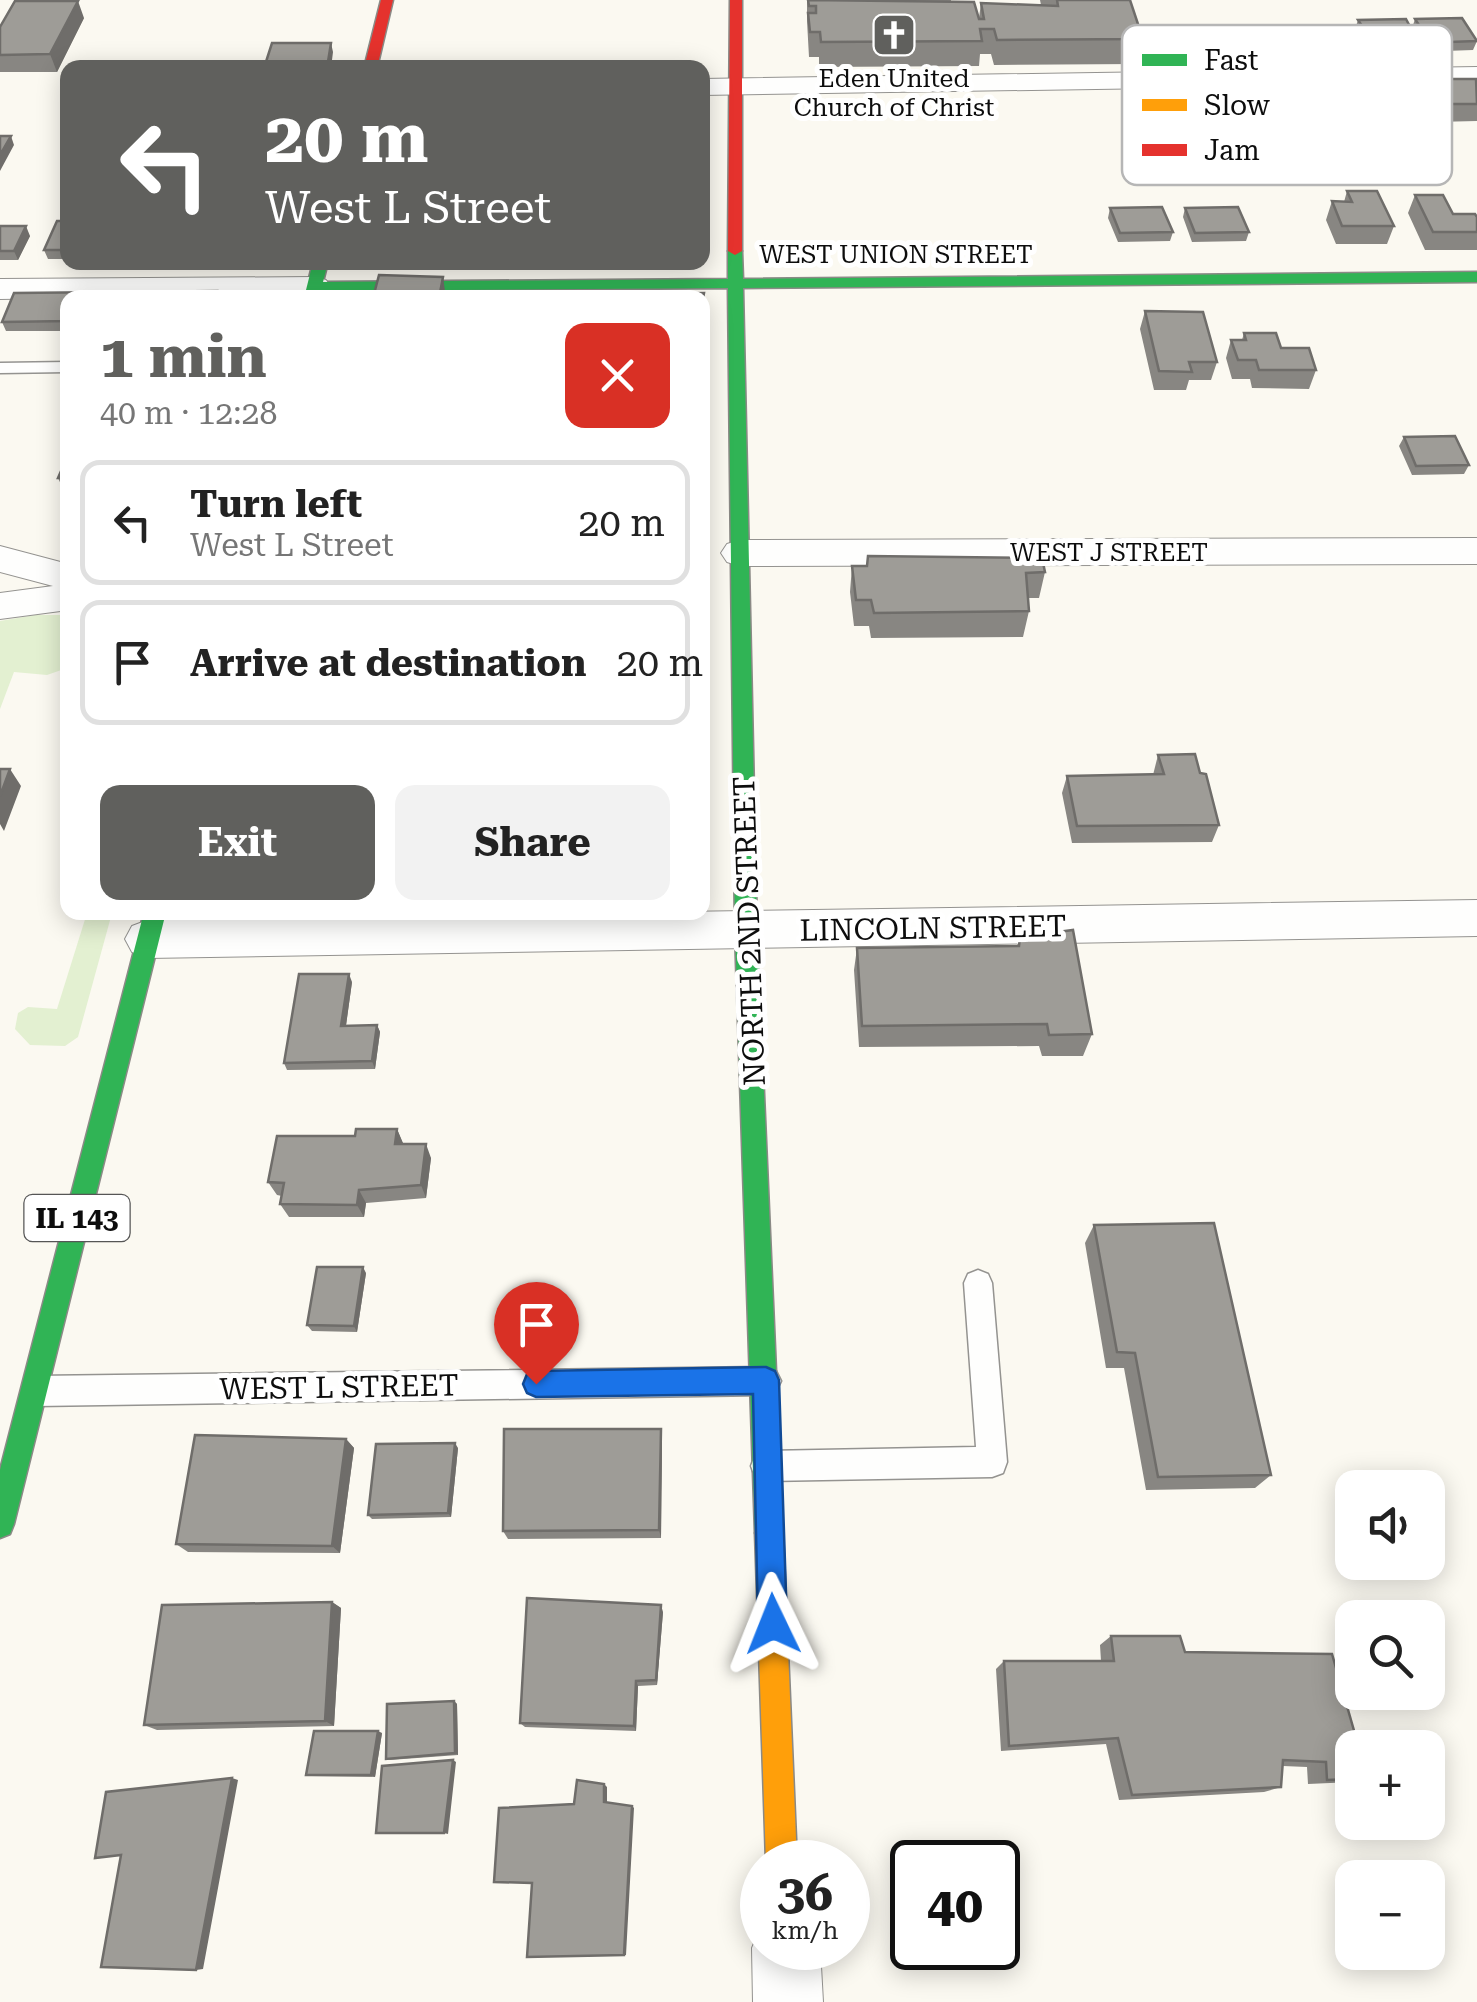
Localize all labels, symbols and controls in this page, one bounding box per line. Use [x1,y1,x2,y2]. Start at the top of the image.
church icon: Eden United Church of Christ [871,12,917,58]
legend [1122,25,1452,185]
text: Fast [1204,44,1258,77]
place label: Eden United Church of Christ [794,64,994,122]
text: Slow [1204,89,1271,122]
text: 20 m [265,97,429,179]
icon: left [100,100,230,230]
text: Jam [1204,134,1260,167]
text: West L Street [265,181,551,234]
street label: WEST UNION STREET [759,240,1033,269]
text: 1 min [100,321,267,392]
button: close [565,323,670,428]
text: 40 m · 12:28 [100,394,277,432]
text: Turn left [190,482,362,526]
icon: left [105,495,160,550]
text: 20 m [578,501,665,545]
text: West L Street [190,526,394,564]
street label: WEST J STREET [1010,538,1208,567]
icon: arrive [105,635,160,690]
text: Arrive at destination [190,641,586,685]
text: 20 m [616,641,703,685]
street label: NORTH 2ND STREET [726,776,772,1086]
button: Exit [100,785,375,900]
button: Share [395,785,670,900]
street label: LINCOLN STREET [799,908,1067,948]
road number: IL 143 [24,1195,130,1241]
pin [494,1282,579,1385]
icon: arrive [509,1297,564,1352]
street label: WEST L STREET [219,1367,459,1407]
map controls [1335,1470,1445,1970]
button: sound [1335,1470,1445,1580]
position arrow [721,1572,825,1676]
button: search [1335,1600,1445,1710]
button: + [1335,1730,1445,1840]
speed limit sign: 40 [890,1840,1020,1970]
button: − [1335,1860,1445,1970]
text: 36 [777,1864,833,1922]
text: km/h [772,1916,838,1945]

